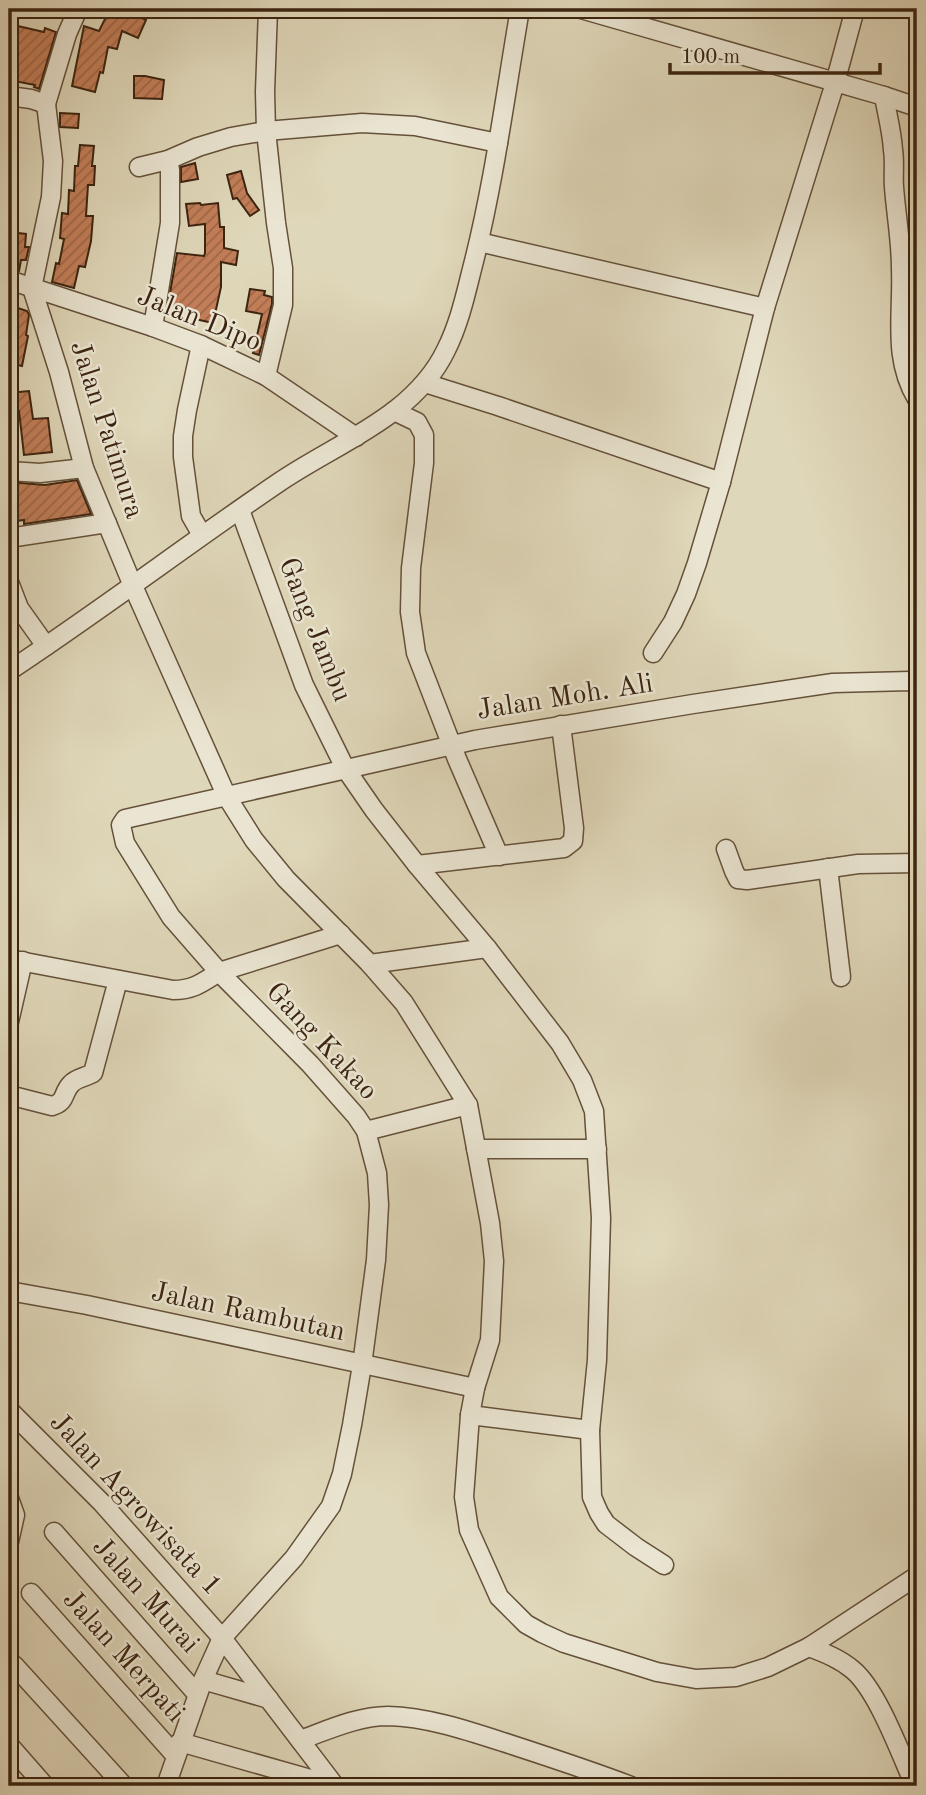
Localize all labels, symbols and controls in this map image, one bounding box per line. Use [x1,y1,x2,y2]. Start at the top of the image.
scale bar [670,32,880,76]
text: 100 m [681,47,740,68]
street label: Jalan Dipo [133,282,265,358]
street label: Jalan Patimura [64,338,148,522]
street label: Gang Jambu [272,554,356,706]
street label: Jalan Moh. Ali [475,670,655,726]
street label: Gang Kakao [260,978,382,1106]
street label: Jalan Rambutan [149,1279,347,1347]
street label: Jalan Agrowisata 1 [44,1409,226,1601]
street label: Jalan Murai [86,1533,204,1659]
street label: Jalan Merpati [57,1586,189,1728]

